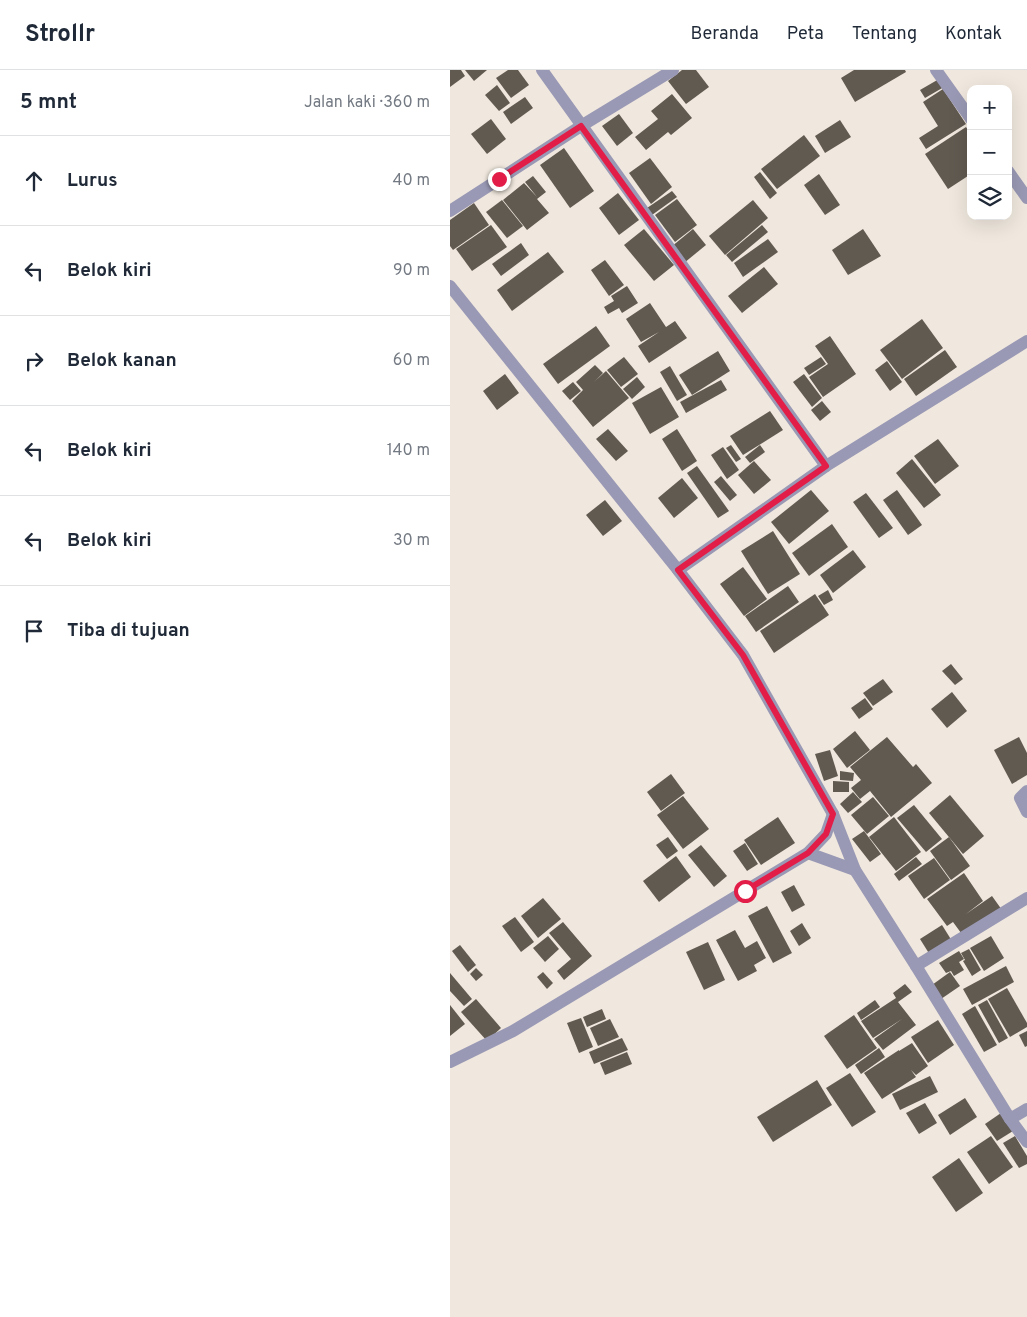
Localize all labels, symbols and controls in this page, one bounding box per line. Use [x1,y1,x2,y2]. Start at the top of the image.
text: Strollr [25,20,95,50]
text: Beranda [690,23,759,46]
text: Peta [787,23,824,46]
text: Tentang [852,23,917,46]
text: Kontak [945,23,1002,46]
map controls [967,85,1012,220]
button: + [967,85,1012,130]
text: 5 mnt [20,89,77,116]
text: Jalan kaki · 360 m [304,93,430,113]
button: − [967,130,1012,175]
icon: ahead [20,167,48,195]
route end [488,168,511,191]
text: Lurus [67,169,118,193]
text: 40 m [392,171,430,191]
button: layers [967,175,1012,220]
icon: left [20,257,48,285]
text: Belok kiri [67,259,152,283]
text: 90 m [393,261,430,281]
icon: right [20,347,48,375]
text: Belok kanan [67,349,177,373]
text: 60 m [393,351,430,371]
icon: left [20,437,48,465]
text: Belok kiri [67,439,152,463]
text: 140 m [387,441,430,461]
icon: left [20,527,48,555]
text: Belok kiri [67,529,152,553]
text: 30 m [393,531,430,551]
icon: arrive [20,617,48,645]
text: Tiba di tujuan [67,619,190,643]
route start [734,880,757,903]

